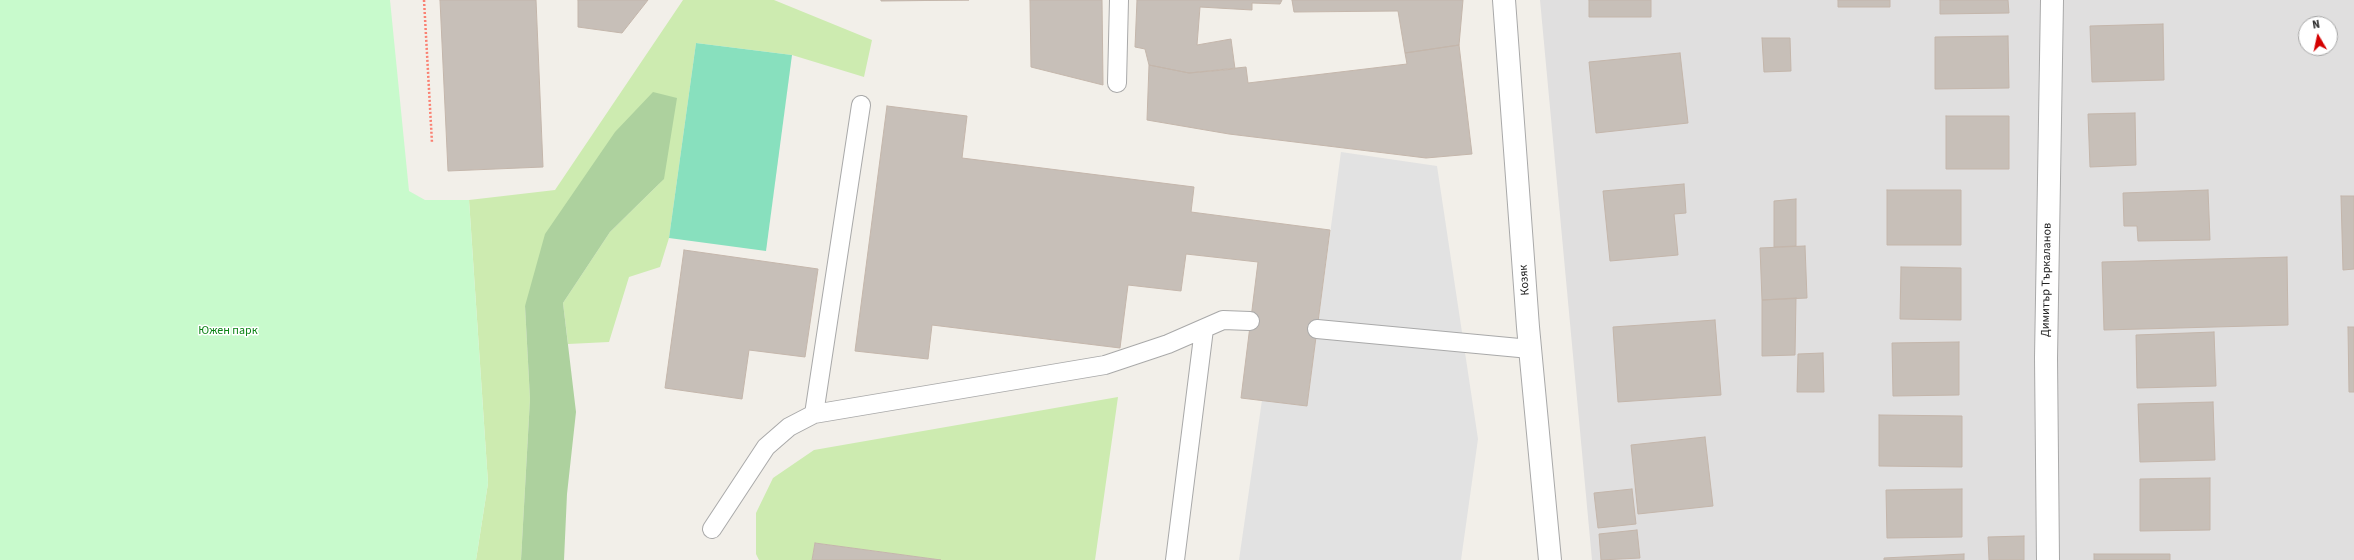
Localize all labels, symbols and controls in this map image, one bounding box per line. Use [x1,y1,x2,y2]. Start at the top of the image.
north arrow [2298,16,2338,56]
text: N [2311,17,2321,33]
street label: Димитър Търкаланов [2039,223,2055,337]
street label: Козяк [1517,264,1533,296]
park label: Южен парк [198,324,258,338]

